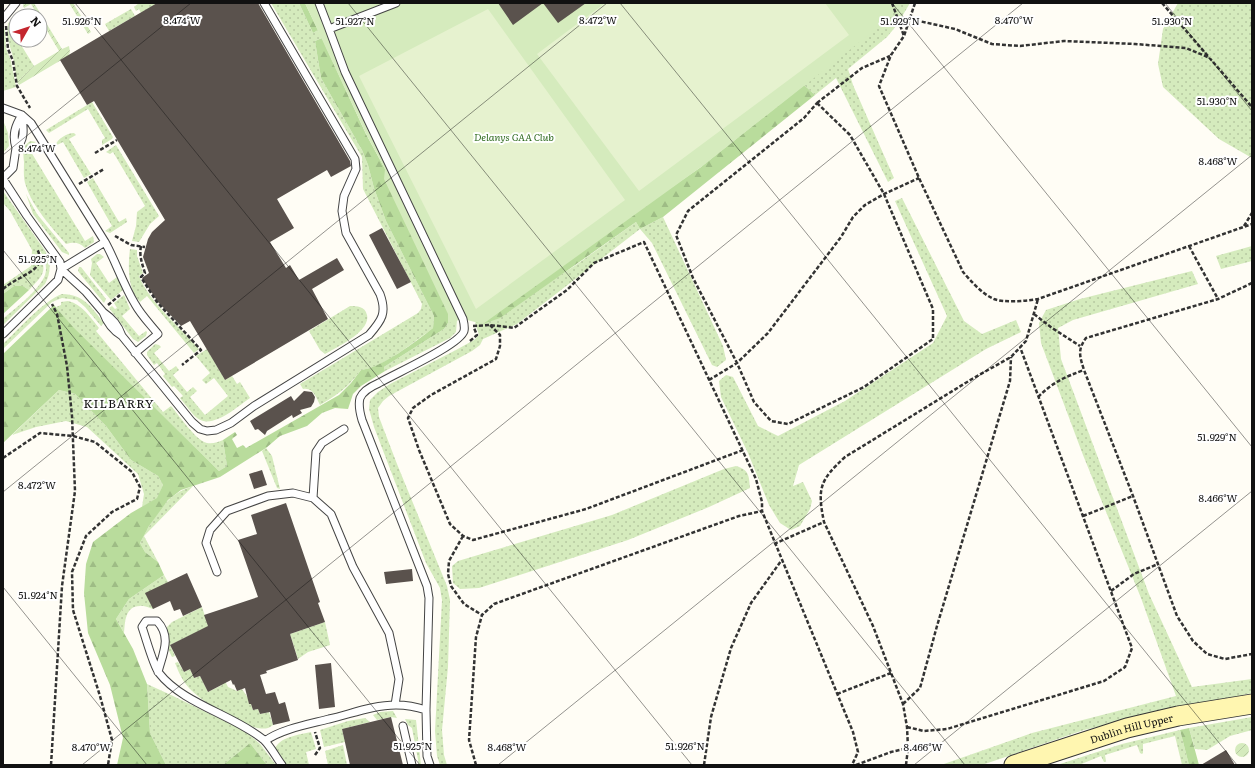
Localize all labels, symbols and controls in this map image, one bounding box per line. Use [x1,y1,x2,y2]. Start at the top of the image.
north arrow [8,8,48,48]
text: N [27,12,46,30]
text: 8.474°W [163,12,201,27]
text: 8.472°W [579,12,617,27]
text: 8.470°W [995,12,1033,27]
text: 51.926°N [62,13,102,28]
text: 51.927°N [335,13,375,28]
text: 51.929°N [880,13,920,28]
text: 51.930°N [1152,13,1192,28]
text: 51.930°N [1197,93,1237,108]
park label: Delanys GAA Club [474,129,554,144]
text: 8.474°W [18,140,56,155]
text: 8.468°W [1198,153,1238,168]
text: 51.925°N [18,251,58,266]
district label: KILBARRY [83,394,155,412]
text: 51.929°N [1197,429,1237,444]
text: 8.472°W [18,477,56,492]
text: 8.466°W [1199,490,1238,505]
text: 51.924°N [18,587,58,602]
street label: Dublin Hill Upper [1088,709,1174,747]
text: 51.925°N [393,738,433,753]
text: 51.926°N [665,738,705,753]
text: 8.470°W [72,739,110,754]
text: 8.468°W [487,739,527,754]
text: 8.466°W [904,739,943,754]

